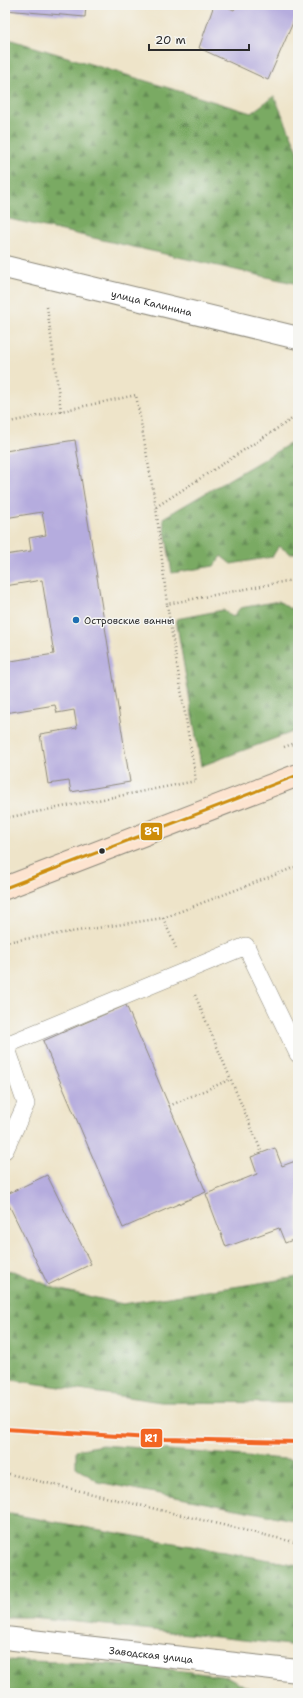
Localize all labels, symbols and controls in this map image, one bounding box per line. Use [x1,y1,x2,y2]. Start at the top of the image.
scale bar [149,26,249,52]
text: 20 m [155,32,186,48]
street label: улица Калинина [110,287,194,319]
place label: Островские ванны [84,614,174,627]
marker: Островские ванны [71,615,81,625]
line badge: 89 [140,822,163,841]
text: 89 [144,824,160,839]
unlabelled marker [97,846,107,856]
line badge: R1 [140,1428,163,1448]
text: R1 [145,1431,157,1446]
street label: Заводская улица [108,1643,195,1666]

